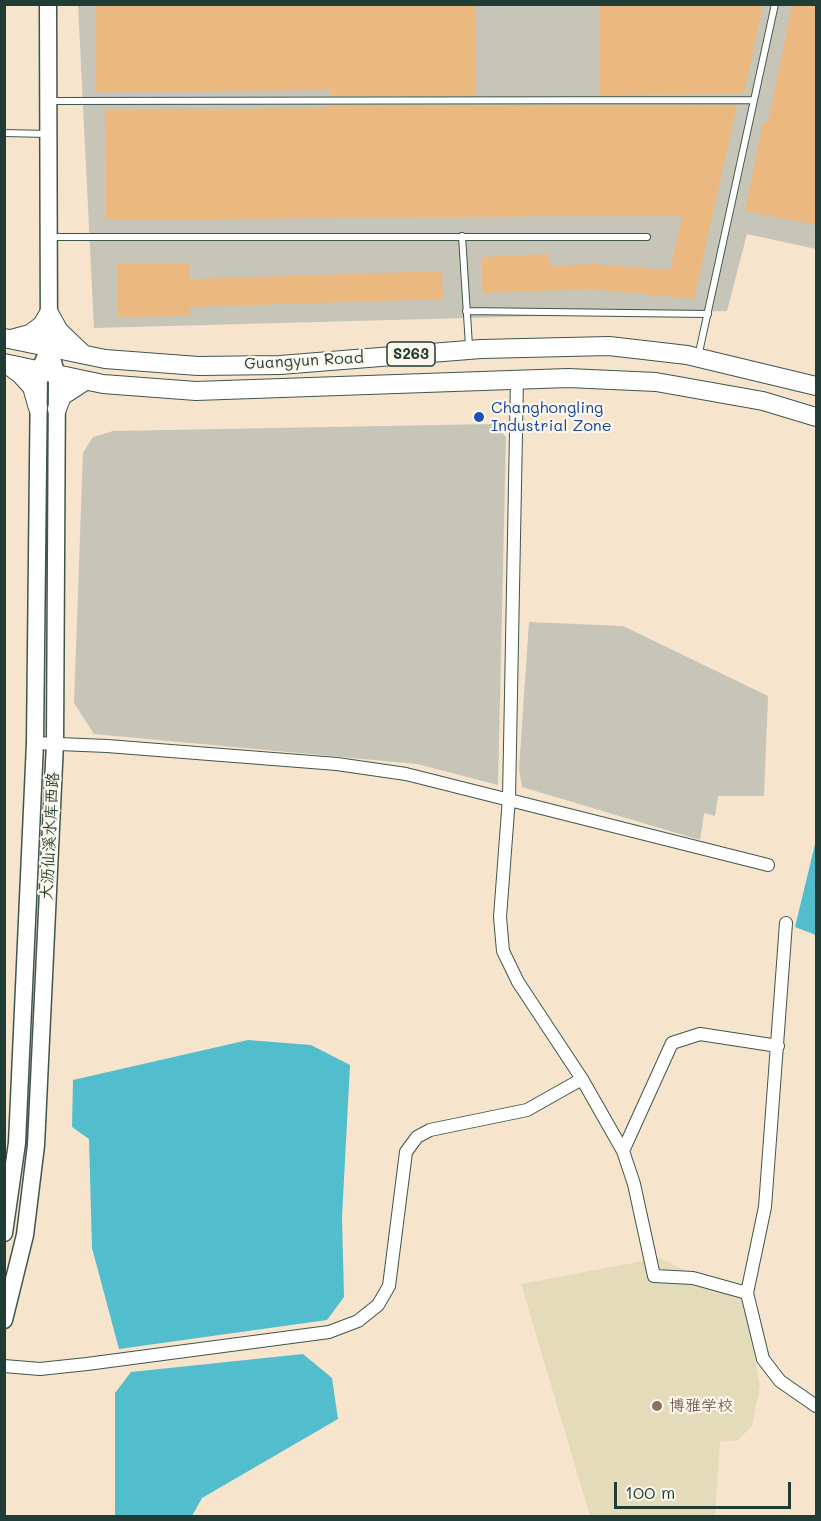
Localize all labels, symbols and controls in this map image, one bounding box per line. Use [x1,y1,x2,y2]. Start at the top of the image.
road number: S263 [387,342,435,366]
street label: Guangyun Road [244,348,364,374]
place label: Changhongling Industrial Zone [491,398,612,436]
marker: Changhongling Industrial Zone [472,410,486,424]
street label: 大沥仙溪水库西路 [37,772,63,900]
place label: 博雅学校 [669,1396,733,1416]
marker: 博雅学校 [650,1399,664,1413]
scale bar [617,1470,794,1508]
text: 100 m [625,1480,675,1504]

